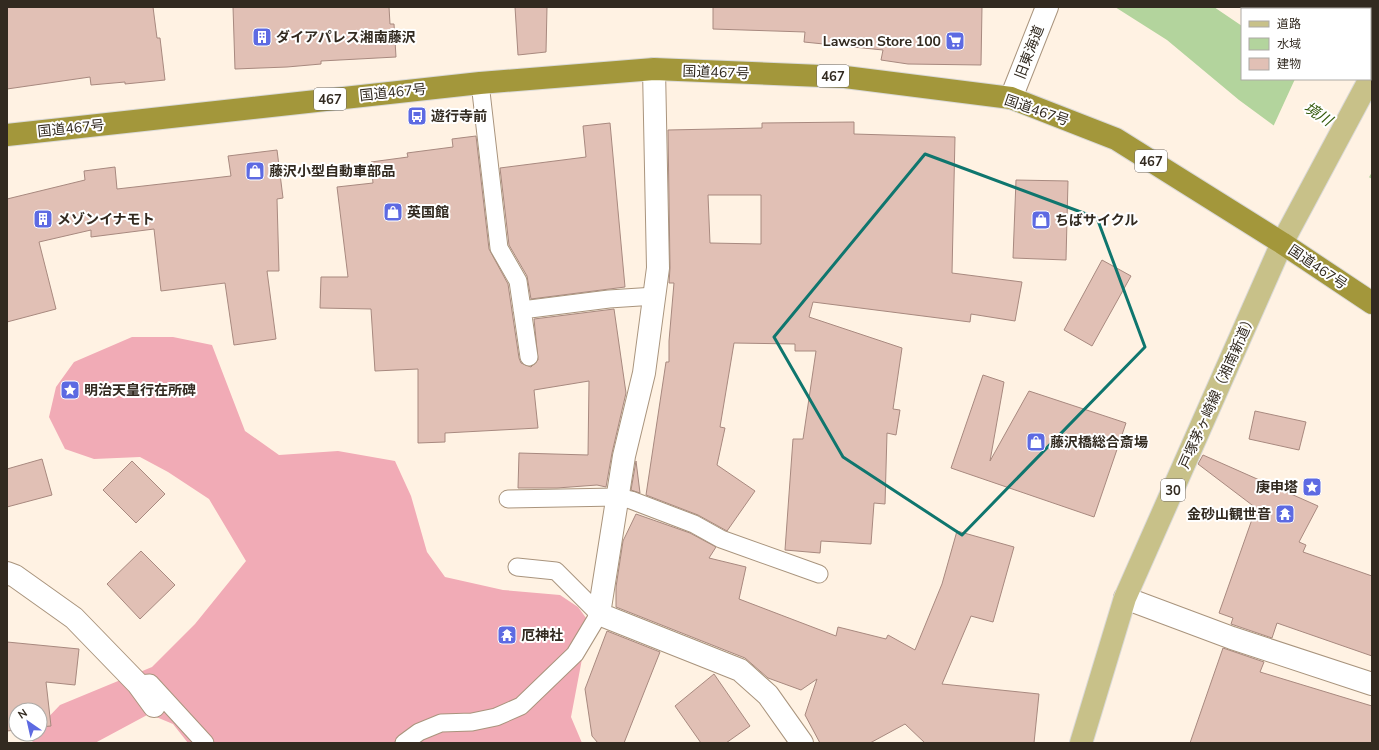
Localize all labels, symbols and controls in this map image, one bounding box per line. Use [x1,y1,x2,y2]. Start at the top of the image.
legend [1241,8,1371,80]
text: 道路 [1277,16,1301,32]
street label: 旧東海道 [1011,23,1048,82]
building icon: ダイアパレス湘南藤沢 [251,26,273,48]
place label: ダイアパレス湘南藤沢 [276,28,416,47]
supermarket icon: Lawson Store 100 [944,30,966,52]
place label: Lawson Store 100 [823,32,941,51]
text: 水域 [1277,36,1301,52]
text: 建物 [1277,56,1301,72]
street label: 国道467号 [682,62,750,83]
road number: 467 [817,65,849,87]
street label: 国道467号 [359,80,427,105]
road number: 467 [314,88,346,110]
street label: 国道467号 [1002,91,1072,130]
water label: 境川 [1300,97,1338,132]
bus stop icon: 遊行寺前 [406,105,428,127]
place label: 遊行寺前 [431,107,487,126]
street label: 国道467号 [37,116,105,141]
road number: 467 [1135,150,1167,172]
shop icon: 藤沢小型自動車部品 [244,160,266,182]
place label: 藤沢小型自動車部品 [269,162,395,181]
shop icon: 英国館 [382,201,404,223]
place label: 英国館 [407,203,449,222]
building icon: メゾンイナモト [32,208,54,230]
shop icon: ちばサイクル [1030,209,1052,231]
place label: メゾンイナモト [57,210,155,229]
place label: ちばサイクル [1055,211,1138,230]
street label: 国道467号 [1285,241,1351,294]
street label: 戸塚茅ヶ崎線（湘南新道） [1175,311,1260,472]
place icon: 明治天皇行在所碑 [59,379,81,401]
place label: 明治天皇行在所碑 [84,381,196,400]
shop icon: 藤沢橋総合斎場 [1025,431,1047,453]
place label: 藤沢橋総合斎場 [1050,433,1148,452]
place icon: 庚申塔 [1301,476,1323,498]
place label: 庚申塔 [1256,478,1298,497]
road number: 30 [1161,479,1185,501]
temple icon: 金砂山観世音 [1274,503,1296,525]
place label: 金砂山観世音 [1187,505,1271,524]
temple icon: 厄神社 [496,624,518,646]
place label: 厄神社 [521,626,563,645]
north arrow [8,702,48,742]
text: N [15,706,30,723]

